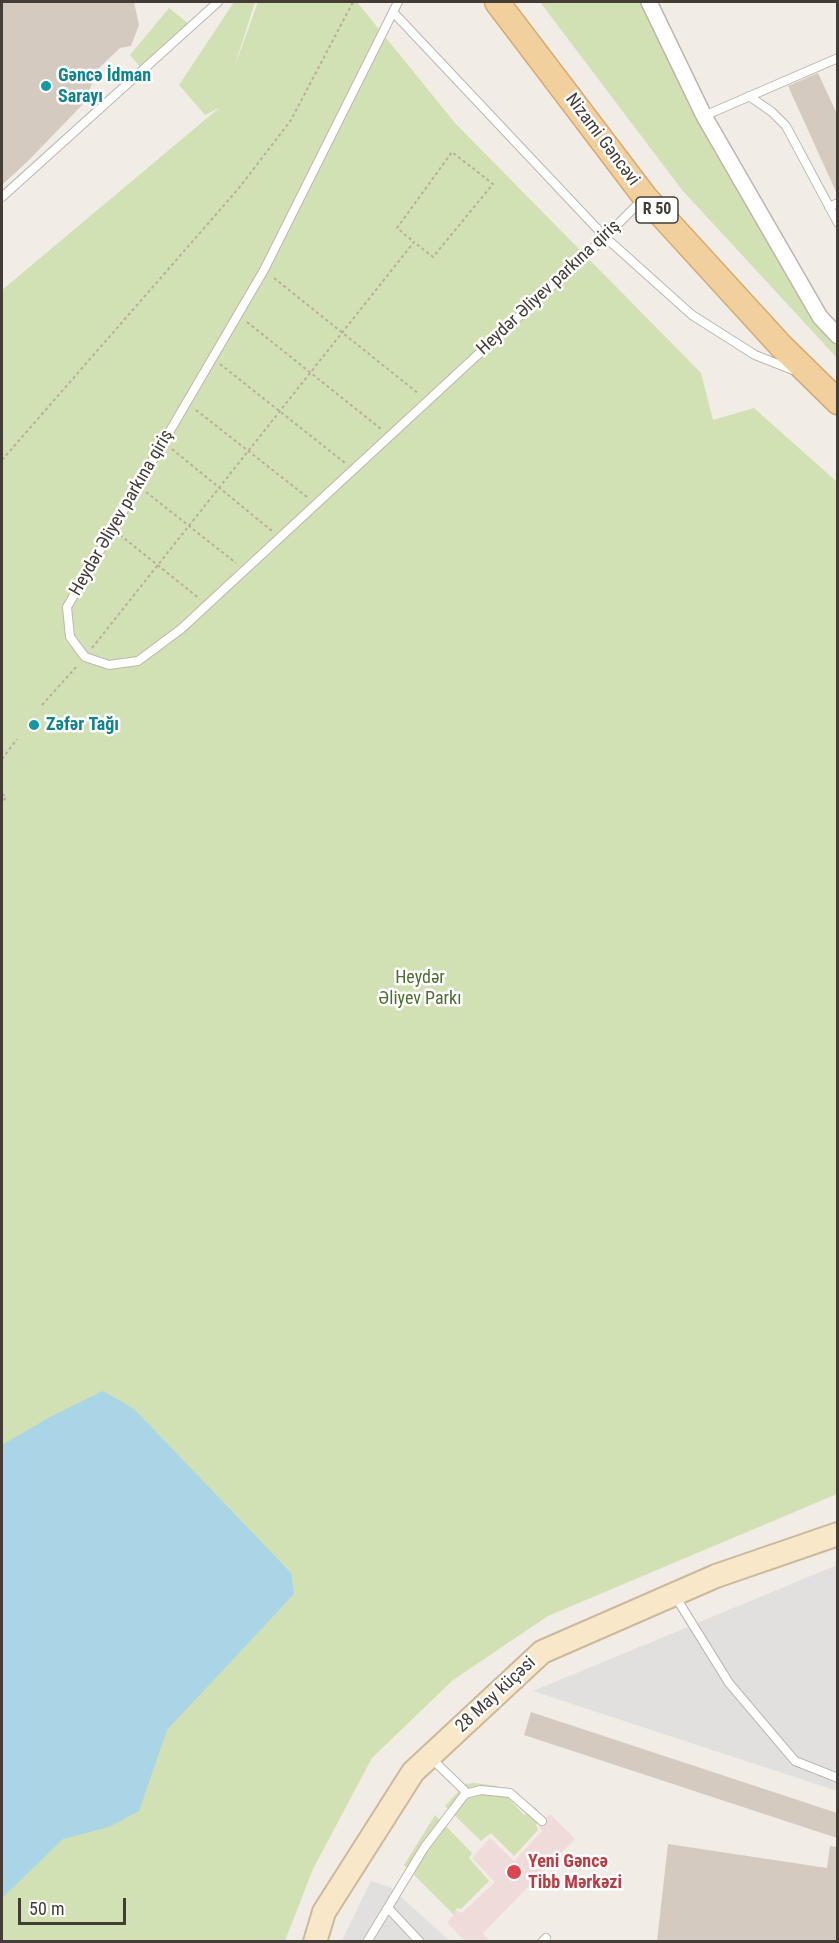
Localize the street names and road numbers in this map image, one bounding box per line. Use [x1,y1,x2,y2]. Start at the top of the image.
street label: Nizami Gəncəvi [560,90,644,190]
road number: R 50 [636,197,678,223]
street label: Heydər Əliyev parkına qiriş [473,216,625,360]
street label: Heydər Əliyev parkına qiriş [66,426,178,600]
street label: 28 May küçəsi [452,1652,540,1738]

